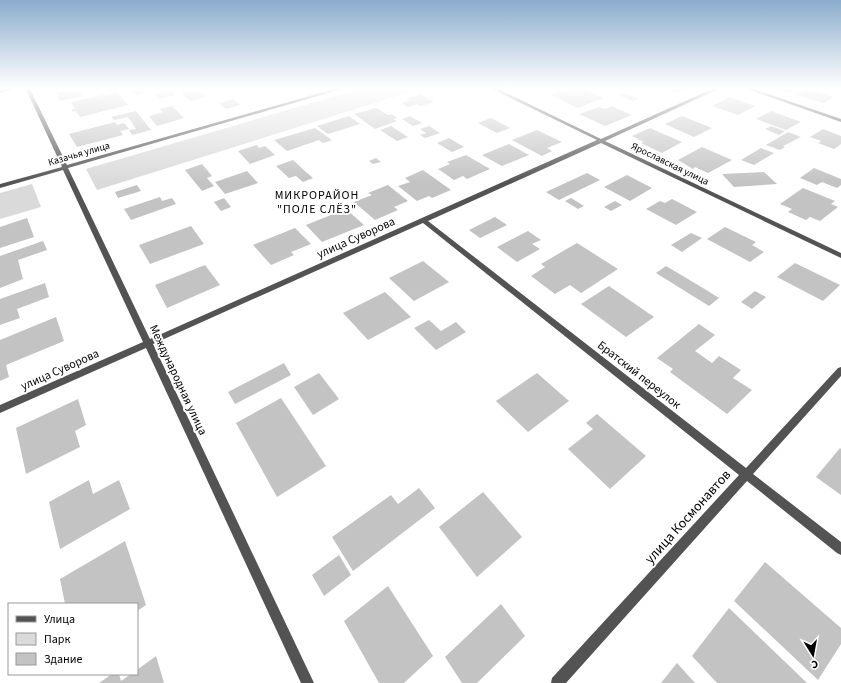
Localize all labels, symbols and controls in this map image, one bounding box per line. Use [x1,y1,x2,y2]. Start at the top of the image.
street label: Казачья улица [46,138,112,170]
street label: Ярославская улица [629,139,711,189]
district label: МИКРОРАЙОН "ПОЛЕ СЛЁЗ" [275,187,359,218]
street label: улица Суворова [314,213,398,263]
street label: Международная улица [145,322,211,438]
street label: Братский переулок [594,337,684,413]
street label: улица Суворова [18,345,102,395]
street label: улица Космонавтов [640,466,736,568]
legend [8,603,138,675]
text: Улица [44,611,75,628]
text: Парк [44,631,70,648]
north arrow [793,635,833,675]
text: Здание [44,651,83,668]
text: С [810,656,819,672]

